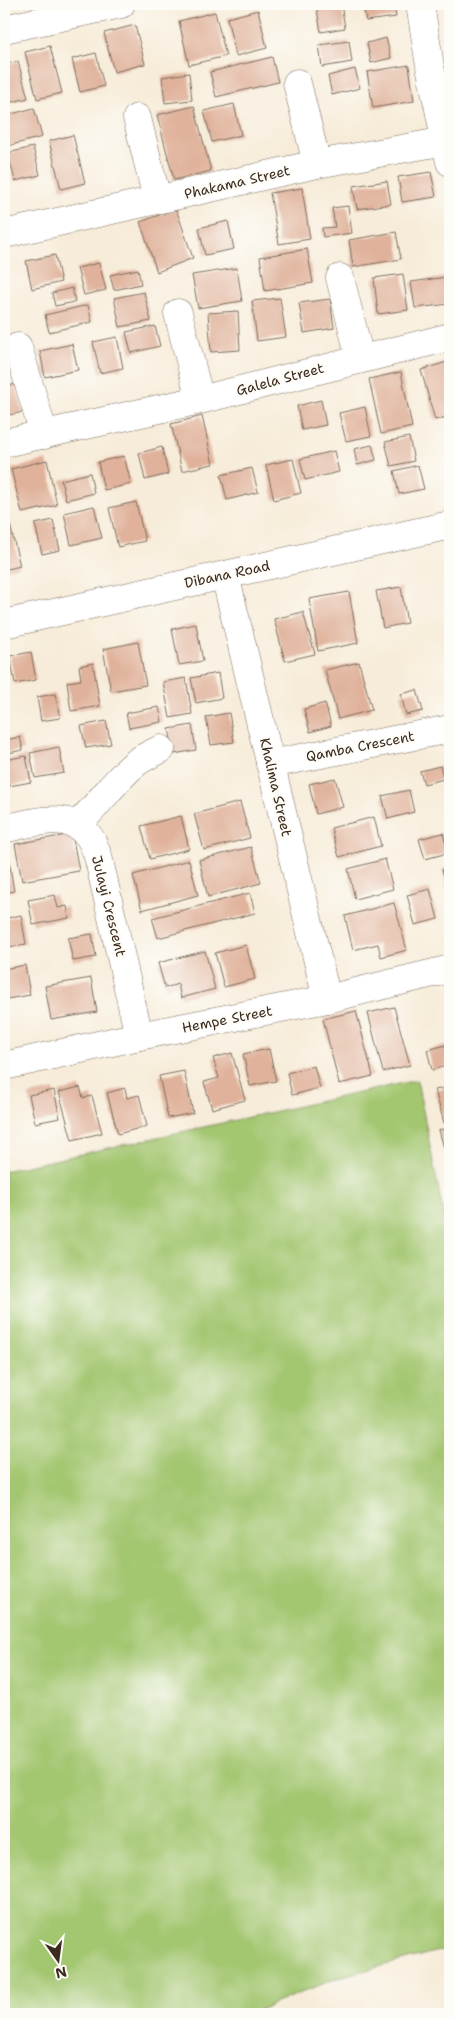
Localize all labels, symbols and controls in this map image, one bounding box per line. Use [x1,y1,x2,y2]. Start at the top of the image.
street label: Phakama Street [182,161,292,203]
street label: Galela Street [234,359,326,399]
street label: Dibana Road [183,556,272,592]
street label: Qamba Crescent [304,727,416,765]
street label: Khalima Street [256,736,296,838]
street label: Julayi Crescent [88,854,130,958]
street label: Hempe Street [180,1001,274,1037]
north arrow [32,1936,82,1986]
text: N [54,1963,69,1983]

